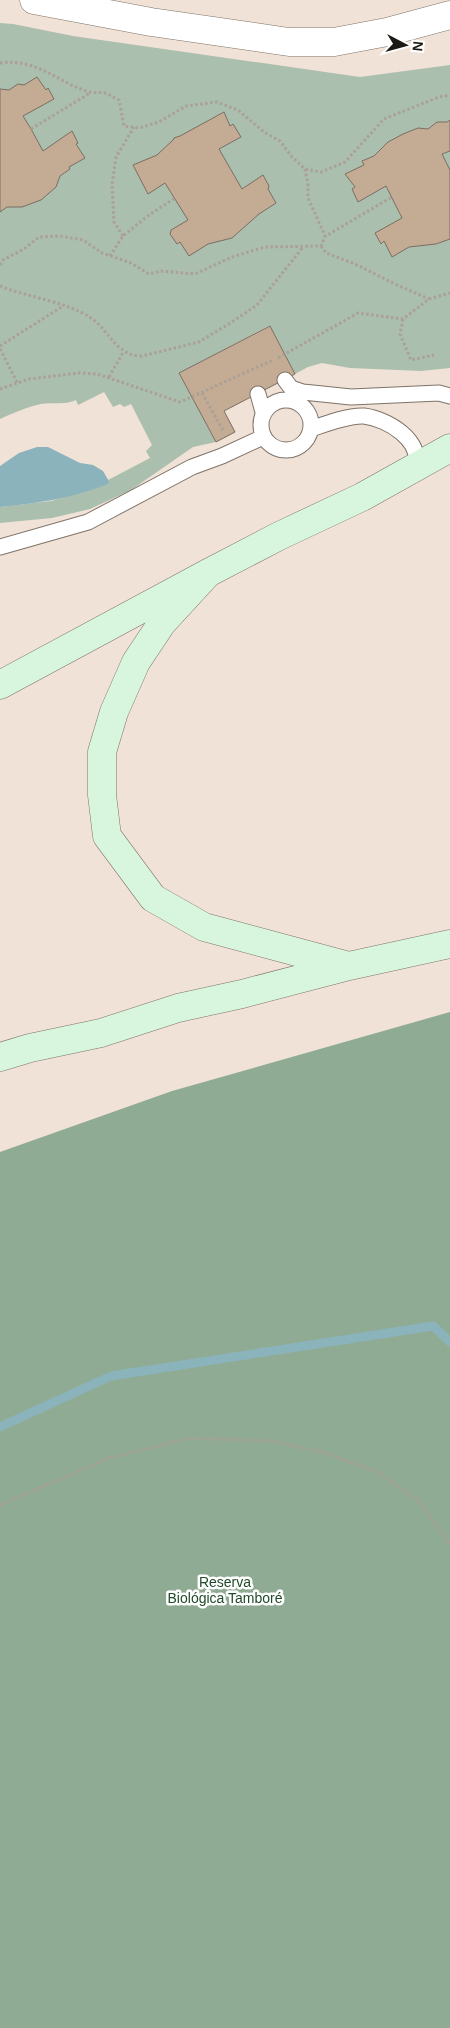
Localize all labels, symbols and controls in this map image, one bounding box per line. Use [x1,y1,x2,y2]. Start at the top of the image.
north arrow [380,20,430,70]
text: N [409,40,426,52]
park label: Reserva Biológica Tamboré [168,1574,283,1606]

